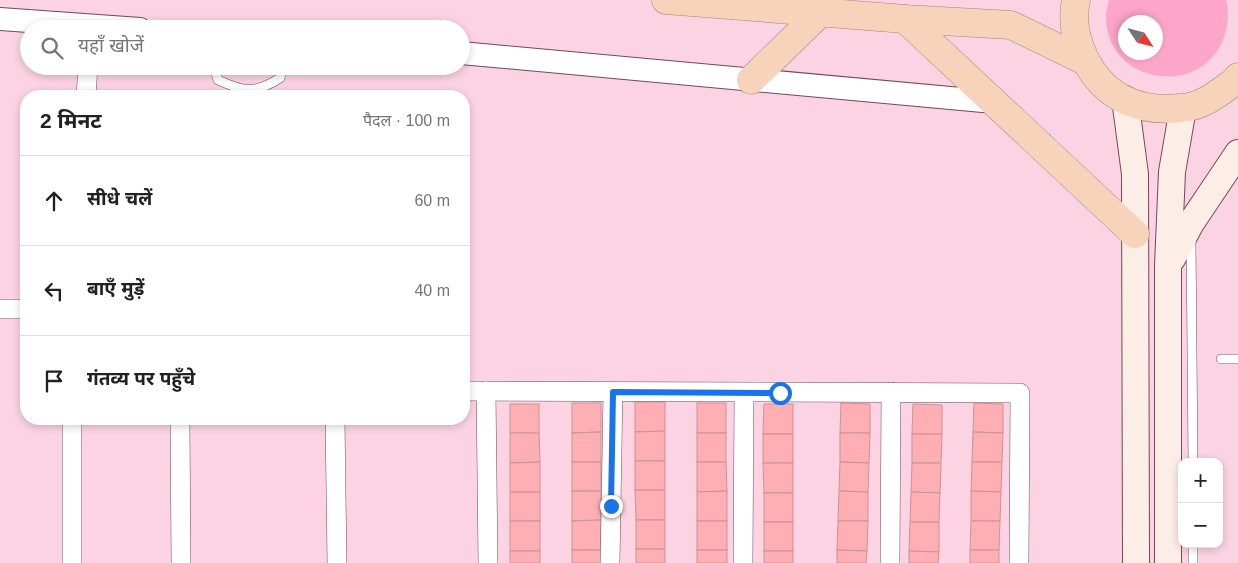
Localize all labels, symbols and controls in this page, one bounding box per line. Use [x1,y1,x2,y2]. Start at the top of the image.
north arrow [1118,15,1163,60]
search box [20,20,470,75]
icon: search [38,34,66,62]
text: यहाँ खोजें [78,35,144,56]
text: 2 मिनट [40,109,102,132]
text: पैदल · 100 m [363,112,450,129]
icon: ahead [40,187,68,215]
text: सीधे चलें [87,188,152,209]
text: 60 m [414,192,450,209]
icon: left [40,277,68,305]
text: बाएँ मुड़ें [87,278,144,299]
text: 40 m [414,282,450,299]
icon: arrive [40,367,68,395]
text: गंतव्य पर पहुँचे [87,368,195,389]
route start [769,382,792,405]
map controls [1178,458,1223,548]
button: + [1178,458,1223,503]
route end [600,495,623,518]
button: − [1178,503,1223,548]

